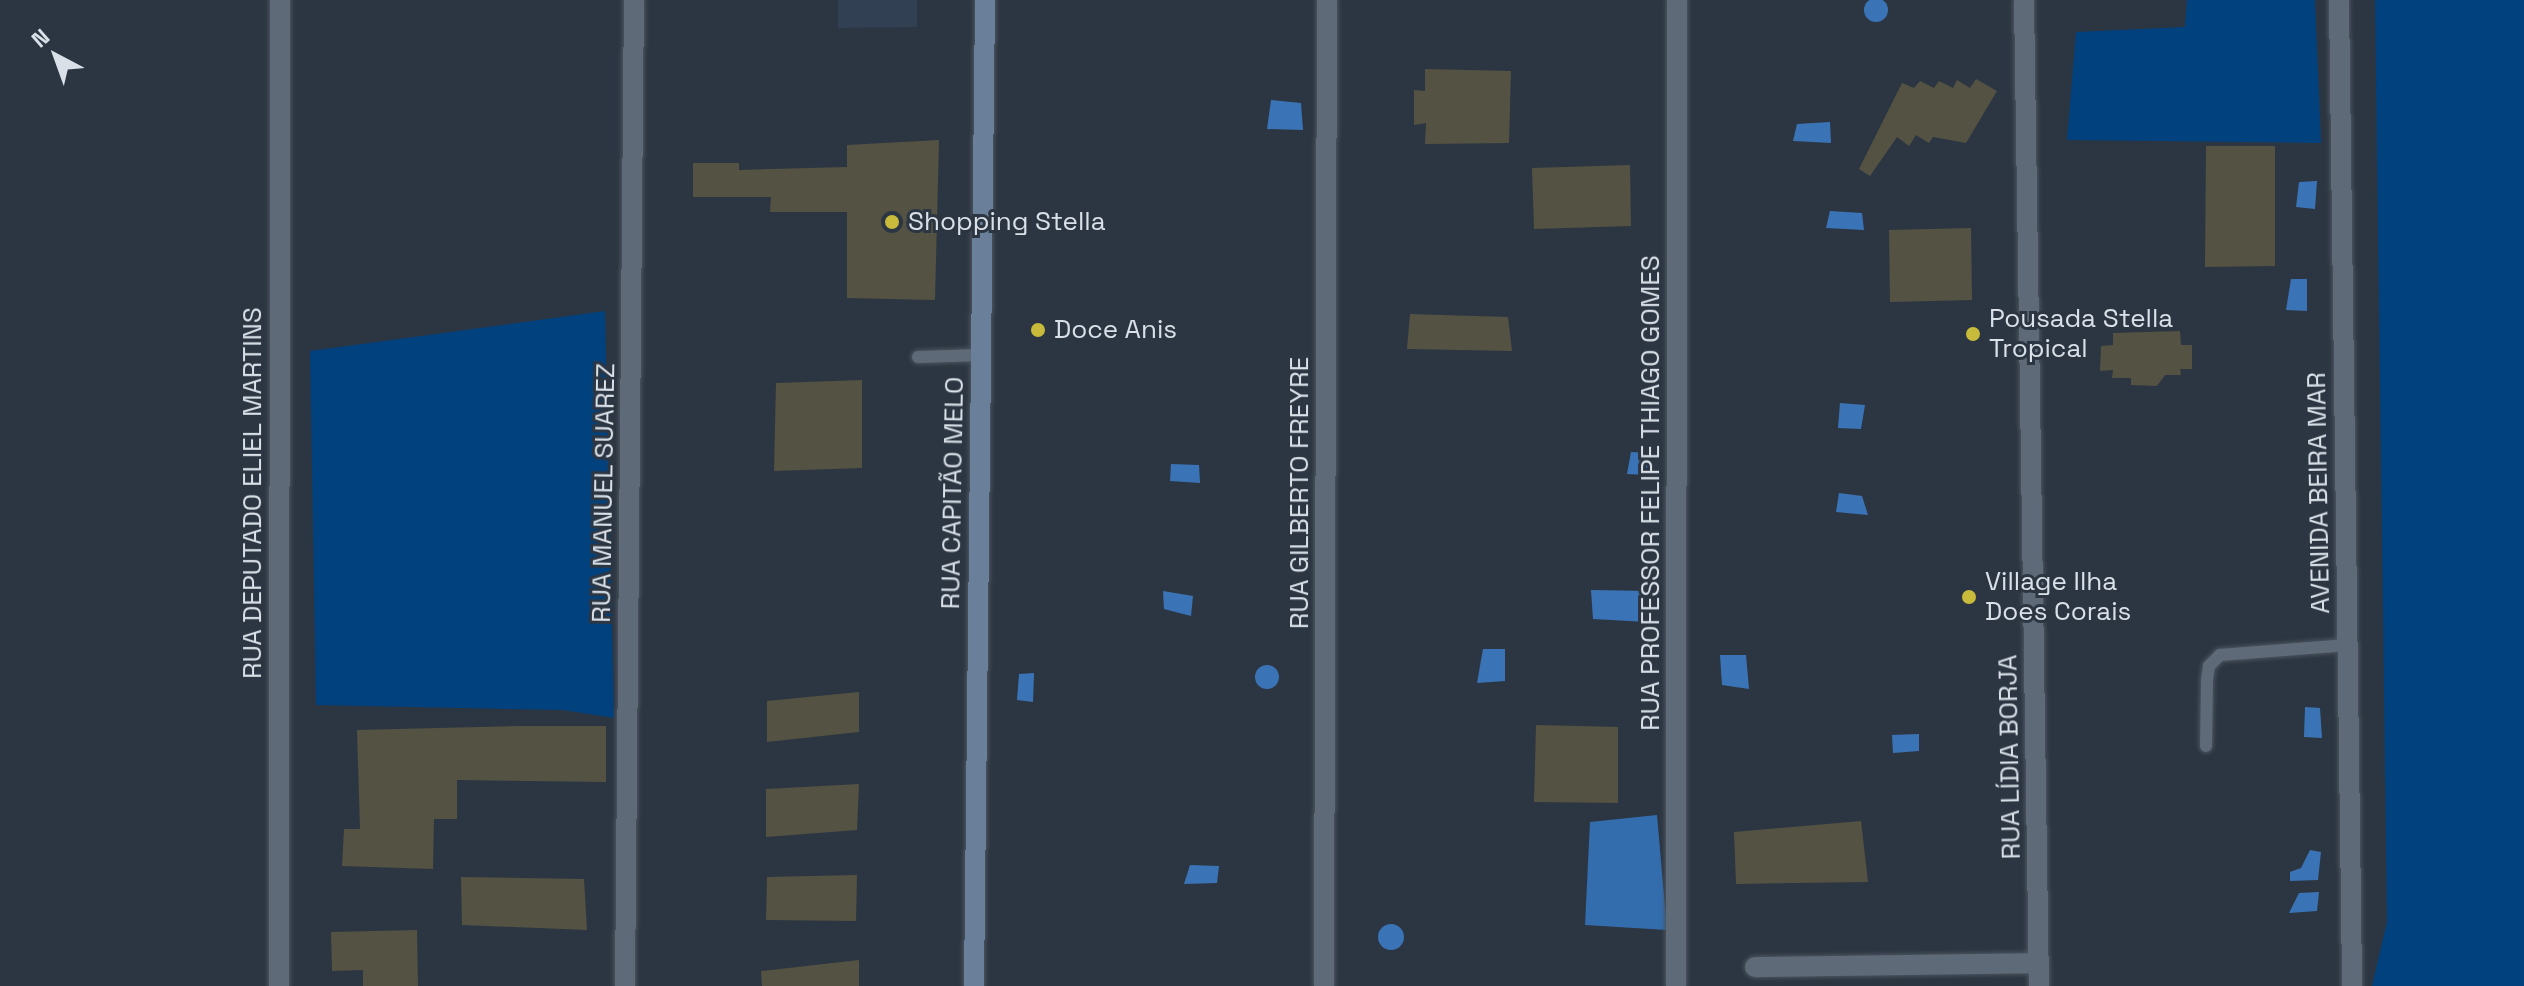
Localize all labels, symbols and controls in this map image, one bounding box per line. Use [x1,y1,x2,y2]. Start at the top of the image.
north arrow [16,16,96,96]
text: N [26,22,55,53]
place label: Shopping Stella [908,206,1106,238]
marker: Shopping Stella [883,213,901,231]
street label: RUA PROFESSOR FELIPE THIAGO GOMES [1635,255,1667,731]
place label: Pousada Stella Tropical [1989,303,2173,364]
street label: RUA DEPUTADO ELIEL MARTINS [237,307,269,679]
place label: Doce Anis [1054,314,1177,346]
marker: Doce Anis [1029,321,1047,339]
marker: Pousada Stella Tropical [1964,325,1982,343]
street label: RUA GILBERTO FREYRE [1284,357,1316,629]
street label: RUA MANUEL SUAREZ [586,362,622,624]
street label: AVENIDA BEIRA MAR [2301,372,2337,614]
street label: RUA CAPITÃO MELO [935,376,971,610]
place label: Village Ilha Does Corais [1985,566,2131,628]
marker: Village Ilha Does Corais [1960,588,1978,606]
street label: RUA LÍDIA BORJA [1993,654,2027,860]

